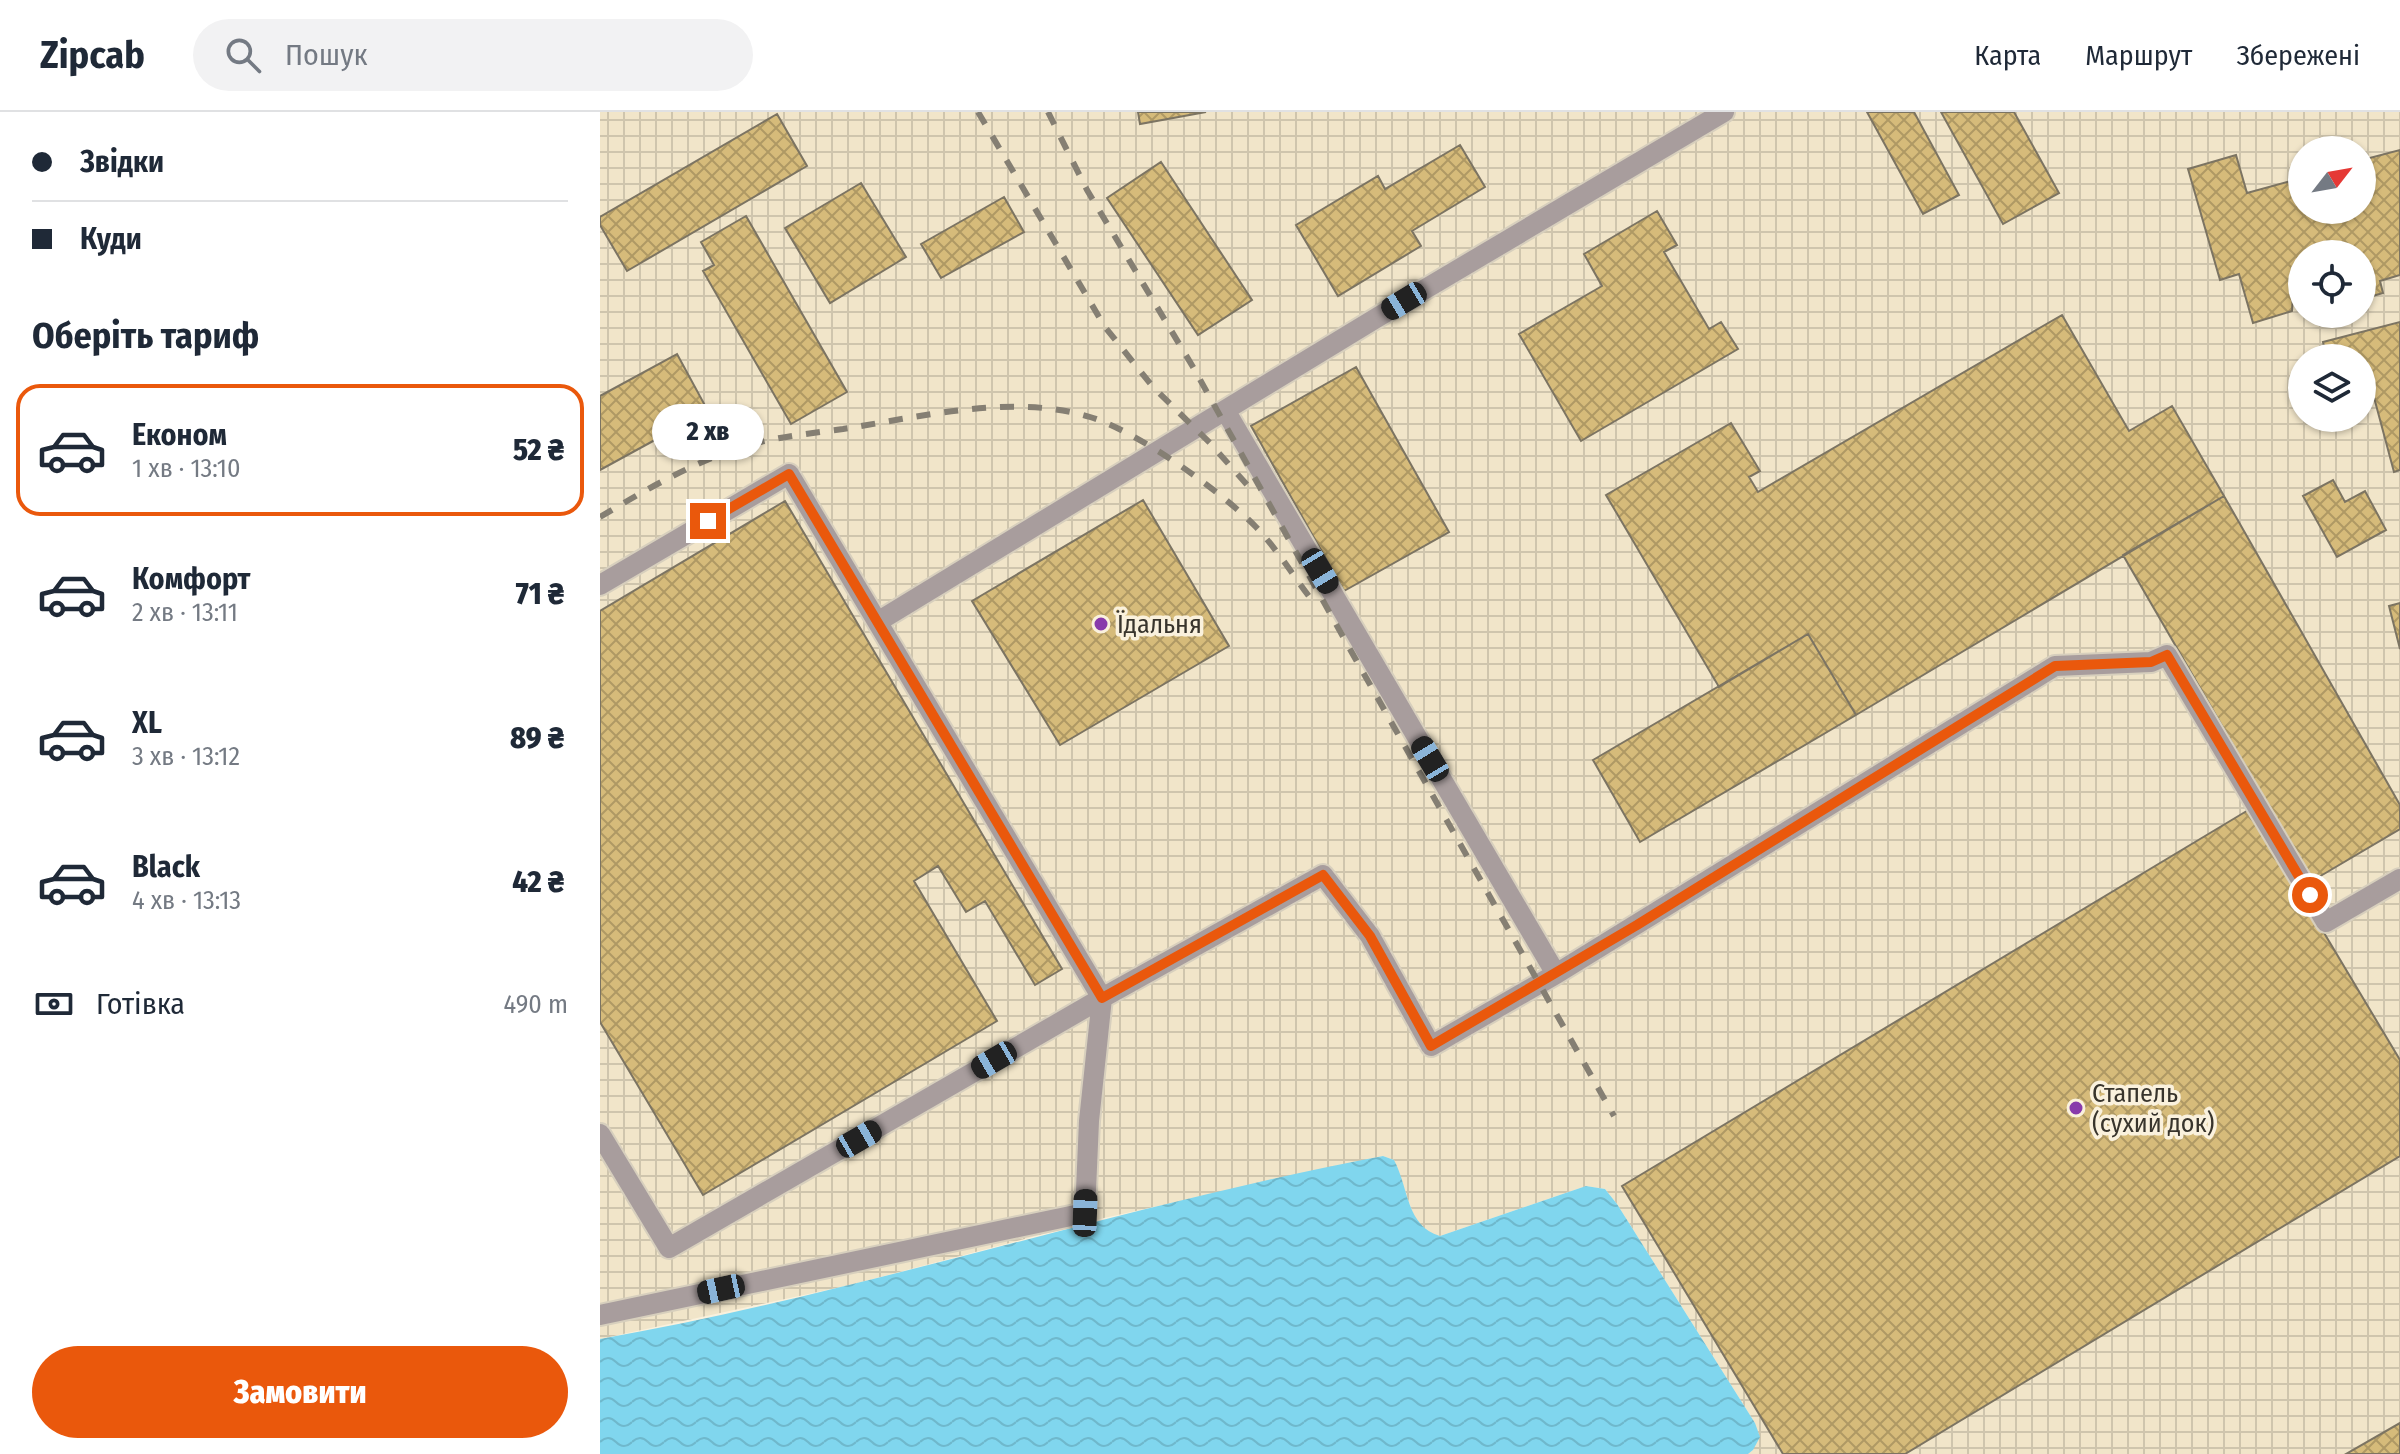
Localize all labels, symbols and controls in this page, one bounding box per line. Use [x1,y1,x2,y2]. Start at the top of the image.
search box [193,19,753,91]
text: Zipcab [40,32,145,78]
icon: search [221,33,265,77]
text: Пошук [285,37,368,73]
text: Карта [1974,39,2041,72]
text: Маршрут [2085,39,2192,72]
text: Збережені [2236,39,2360,72]
north arrow [2288,136,2376,224]
map controls [2288,136,2376,432]
text: Звідки [80,144,164,180]
text: Куди [80,221,142,257]
button: locate [2288,240,2376,328]
car [1377,278,1431,324]
text: Оберіть тариф [32,314,259,358]
button: layers [2288,344,2376,432]
callout: 2 хв [652,405,764,461]
icon: car [36,414,108,486]
text: 2 хв [687,416,729,447]
text: Економ [132,417,227,453]
text: 52 ₴ [513,432,564,468]
text: 1 хв · 13:10 [132,453,240,484]
route end [690,503,726,539]
car [1297,544,1343,598]
icon: car [36,558,108,630]
text: Комфорт [132,561,250,597]
text: 71 ₴ [516,576,564,612]
text: 2 хв · 13:11 [132,597,238,628]
place label: Їдальня [1116,609,1202,640]
marker: Їдальня [1092,615,1110,633]
icon: car [36,702,108,774]
text: XL [132,705,162,741]
text: 89 ₴ [510,720,564,756]
car [1407,732,1453,786]
text: 3 хв · 13:12 [132,741,240,772]
icon: car [36,846,108,918]
text: Black [132,849,200,885]
text: 42 ₴ [512,864,564,900]
route start [2292,877,2328,913]
text: 4 хв · 13:13 [132,885,241,916]
icon: cash [32,982,76,1026]
text: Готівка [96,986,185,1022]
text: 490 m [504,989,568,1020]
car [967,1038,1021,1082]
place label: Стапель (сухий док) [2092,1078,2214,1139]
marker: Стапель (сухий док) [2067,1099,2085,1117]
car [832,1117,886,1161]
car [1072,1189,1098,1237]
car [695,1272,747,1306]
button: Замовити [32,1346,568,1438]

